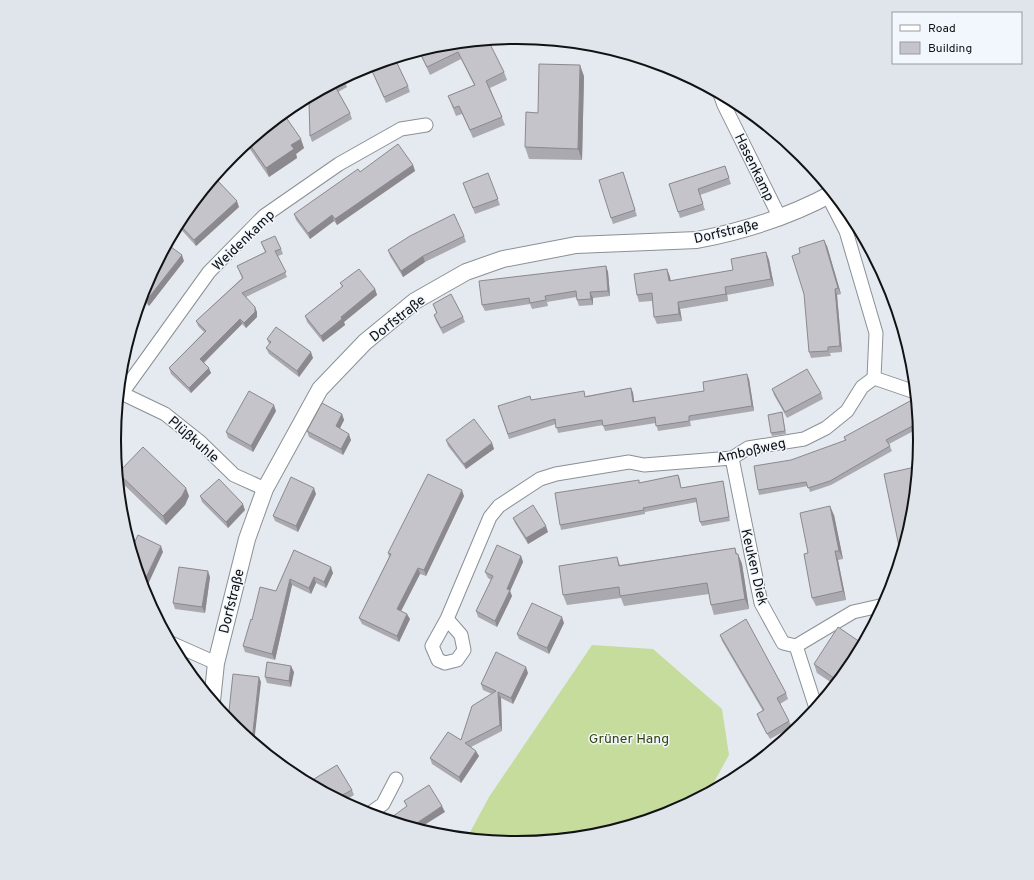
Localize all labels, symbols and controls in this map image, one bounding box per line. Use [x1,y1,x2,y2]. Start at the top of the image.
legend [892,12,1022,64]
text: Road [928,21,956,37]
text: Building [928,41,972,57]
street label: Hasenkamp [730,131,777,204]
street label: Weidenkamp [209,207,279,275]
street label: Dorfstraße [692,217,760,248]
street label: Dorfstraße [367,292,429,346]
street label: Plüßkuhle [164,413,222,467]
street label: Amboßweg [715,435,788,468]
street label: Keuken Diek [736,527,771,607]
street label: Dorfstraße [216,567,249,635]
park label: Grüner Hang [589,731,669,748]

